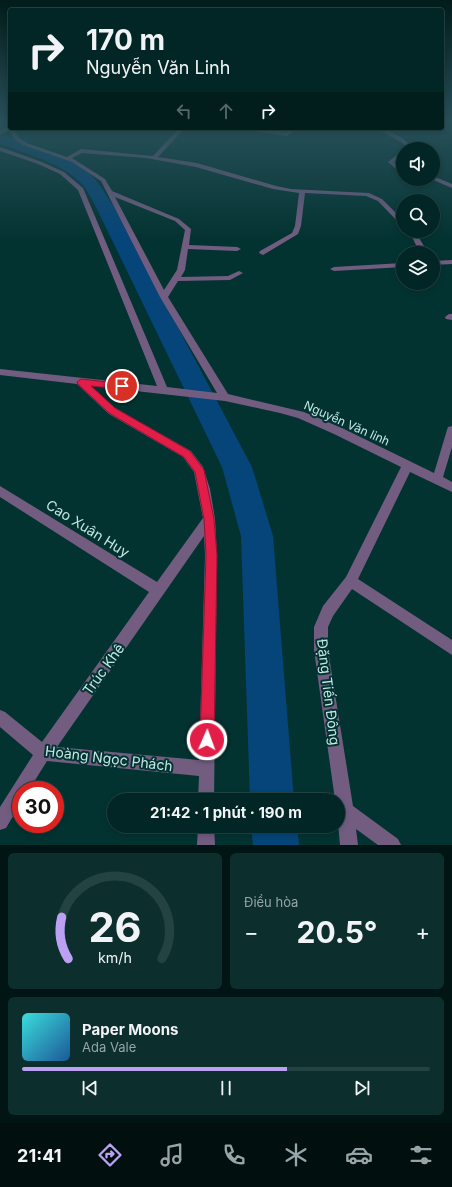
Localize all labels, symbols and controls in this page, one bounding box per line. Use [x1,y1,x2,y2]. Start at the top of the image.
text: 170 m [86,23,165,57]
icon: right [20,24,72,76]
text: Nguyễn Văn Linh [86,57,230,78]
icon: left [173,100,195,122]
icon: ahead [215,100,237,122]
icon: right [257,100,279,122]
map controls [396,142,440,290]
button: sound [396,142,440,186]
button: search [396,194,440,238]
button: layers [396,246,440,290]
pin [105,369,139,403]
icon: arrive [111,375,133,397]
street label: Nguyễn Văn linh [302,397,392,449]
street label: Cao Xuân Huy [43,496,133,560]
street label: Đặng Tiến Đông [314,638,344,746]
street label: Trúc Khê [79,640,127,698]
position arrow [186,719,228,761]
street label: Hoàng Ngọc Phách [44,742,174,774]
speed limit sign: 30 [12,781,64,833]
text: 21:42 · 1 phút · 190 m [150,803,302,822]
text: Điều hòa [244,894,298,910]
text: 26 [88,902,142,952]
text: 20.5° [297,914,377,950]
text: − [244,919,259,945]
text: + [415,919,430,945]
text: km/h [98,949,132,966]
text: Paper Moons [82,1020,178,1039]
text: Ada Vale [82,1039,136,1055]
icon: previous [79,1077,101,1099]
icon: pause [215,1077,237,1099]
icon: next [351,1077,373,1099]
icon: directions [96,1141,124,1169]
icon: music [158,1141,186,1169]
icon: phone [220,1141,248,1169]
icon: climate [282,1141,310,1169]
icon: car [345,1141,373,1169]
icon: filters [407,1141,435,1169]
text: 21:41 [17,1145,61,1166]

